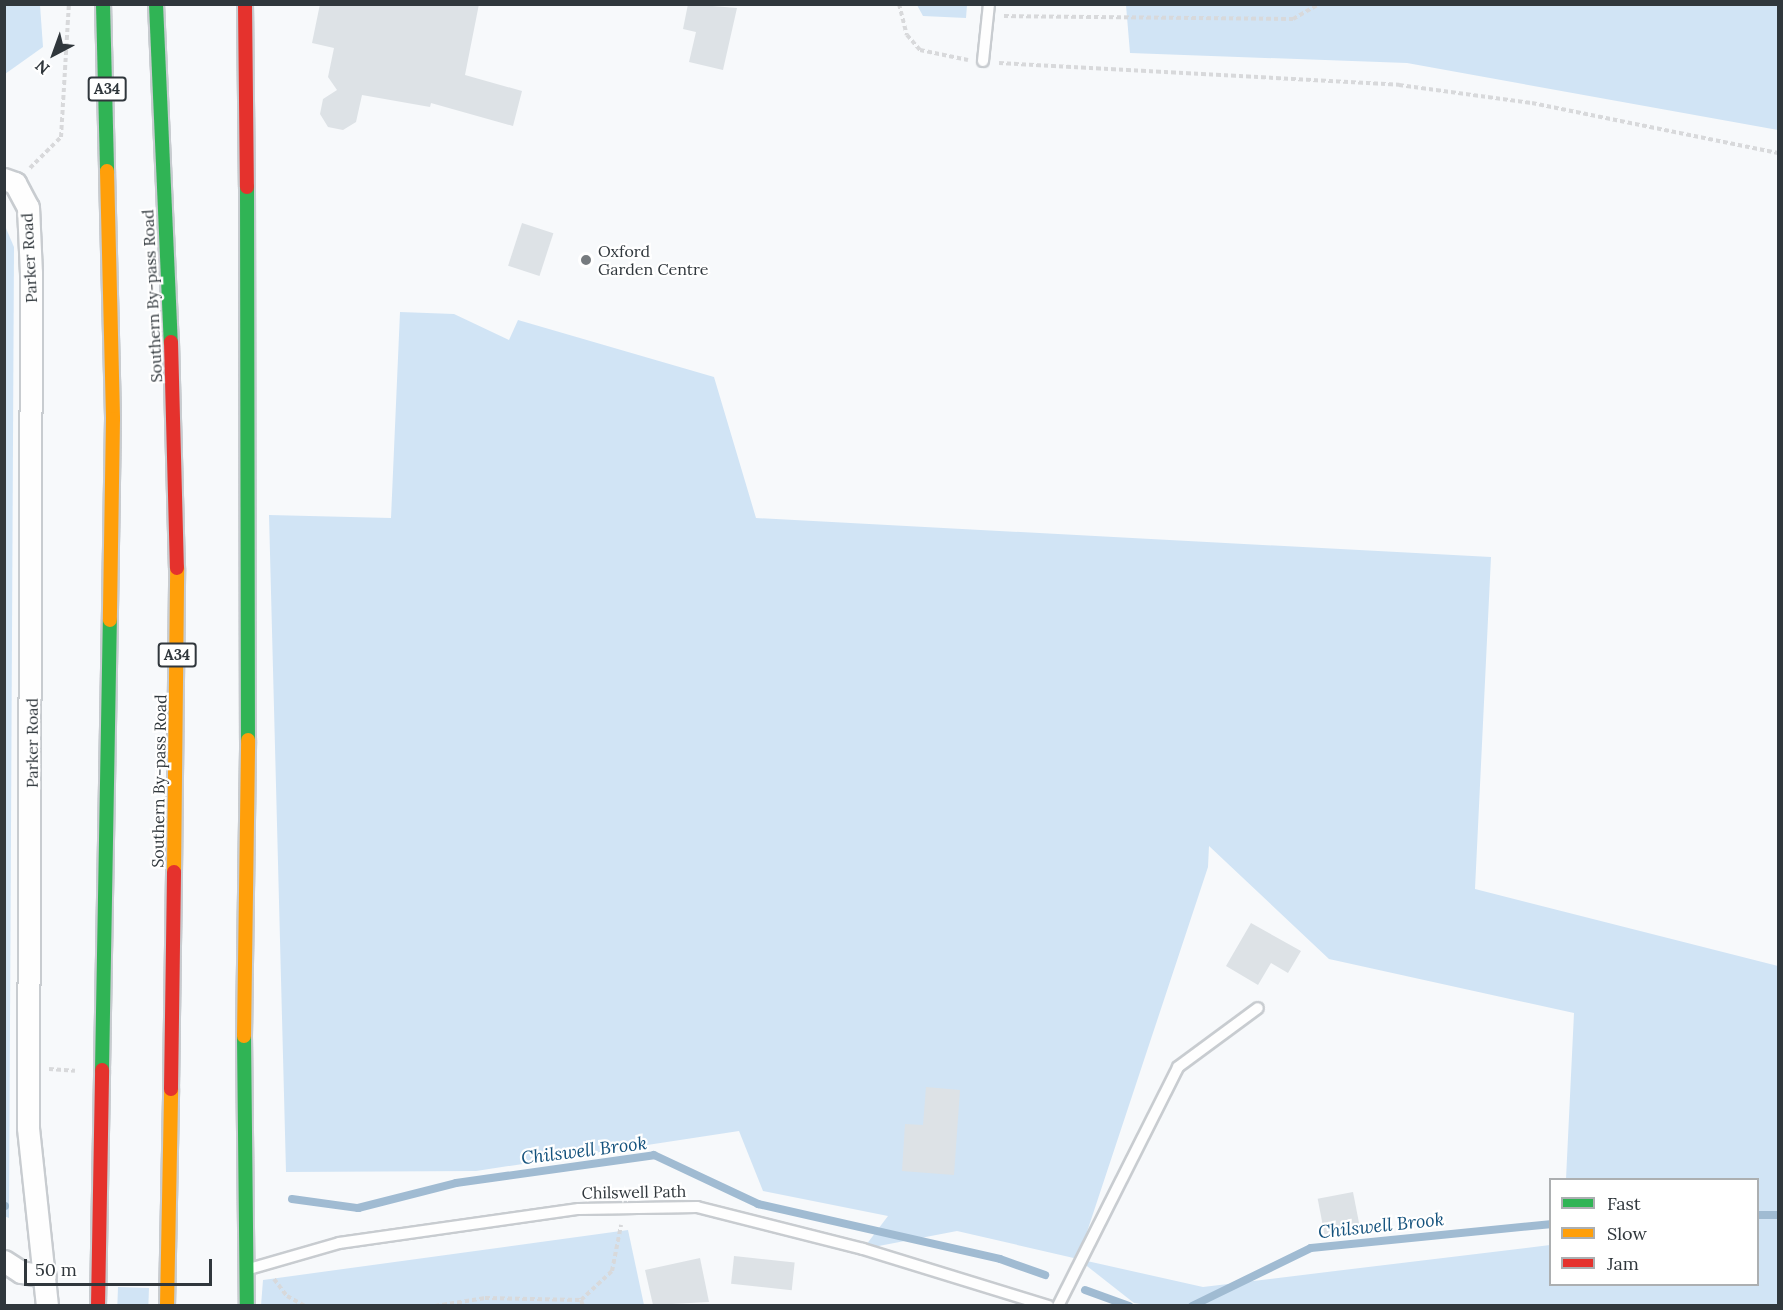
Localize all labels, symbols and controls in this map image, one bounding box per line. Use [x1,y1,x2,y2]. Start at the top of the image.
north arrow [24,24,84,84]
text: N [31,56,53,79]
road number: A34 [88,77,126,101]
street label: Southern By-pass Road [138,209,166,383]
street label: Parker Road [17,213,41,303]
place label: Oxford Garden Centre [598,241,709,279]
marker: Oxford Garden Centre [579,253,593,267]
road number: A34 [158,643,196,667]
street label: Southern By-pass Road [148,694,170,868]
street label: Parker Road [22,698,42,788]
water label: Chilswell Brook [520,1133,648,1169]
legend [1549,1178,1759,1286]
street label: Chilswell Path [581,1181,687,1203]
text: Fast [1607,1192,1641,1215]
water label: Chilswell Brook [1317,1209,1445,1243]
text: Slow [1607,1222,1647,1245]
scale bar [27,1247,214,1285]
text: Jam [1607,1252,1639,1275]
text: 50 m [35,1258,77,1281]

